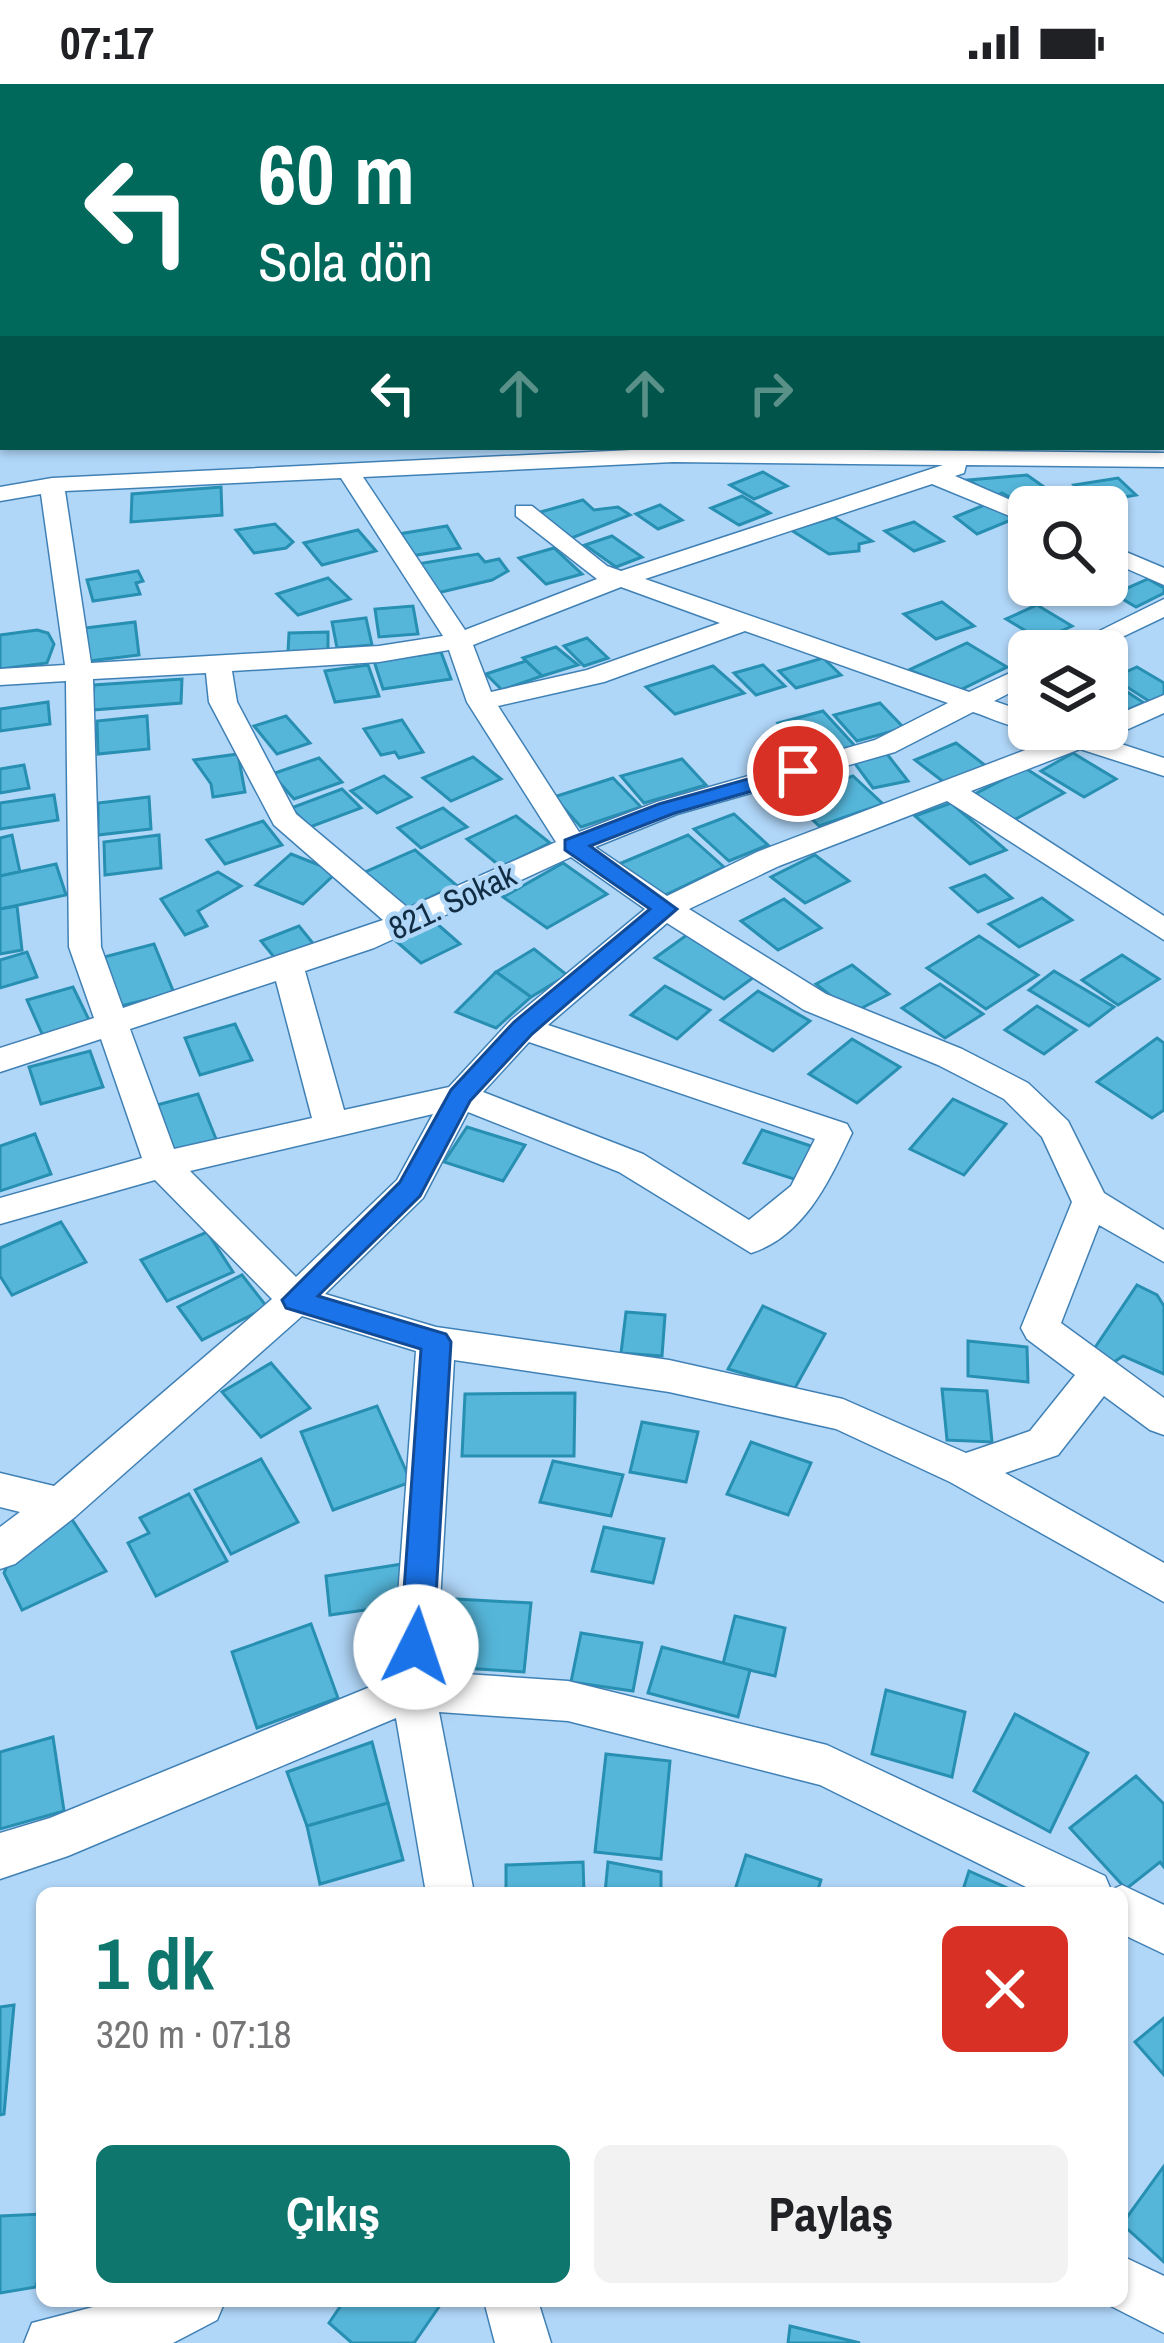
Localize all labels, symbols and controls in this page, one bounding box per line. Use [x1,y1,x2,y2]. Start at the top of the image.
text: 07:17 [60,12,154,73]
text: 60 m [258,117,415,230]
icon: left [60,132,216,288]
text: Sola dön [258,225,433,298]
icon: left [360,360,426,426]
icon: ahead [486,360,552,426]
icon: ahead [612,360,678,426]
icon: right [738,360,804,426]
map controls [1008,486,1128,750]
button: search [1008,486,1128,606]
button: layers [1008,630,1128,750]
pin [747,720,849,822]
icon: arrive [765,738,831,804]
street label: 821. Sokak [381,852,523,950]
position arrow [353,1584,479,1710]
text: 1 dk [96,1914,214,2011]
button: close [942,1926,1068,2052]
text: 320 m · 07:18 [96,2008,292,2060]
button: Çıkış [96,2145,570,2283]
button: Paylaş [594,2145,1068,2283]

